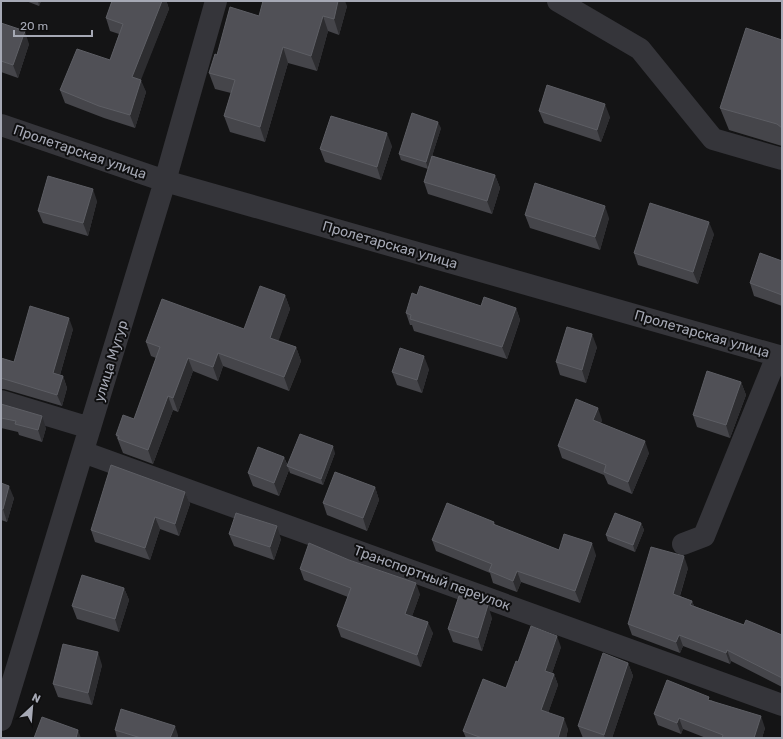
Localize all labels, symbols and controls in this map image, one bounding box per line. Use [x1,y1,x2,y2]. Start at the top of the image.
scale bar [14,12,92,38]
text: 20 m [20,19,48,33]
street label: Пролетарская улица [11,121,149,183]
street label: Пролетарская улица [320,218,460,272]
street label: Пролетарская улица [632,307,772,361]
street label: улица Мугур [91,318,131,404]
street label: Транспортный переулок [351,542,513,614]
north arrow [12,687,52,727]
text: N [30,691,43,706]

